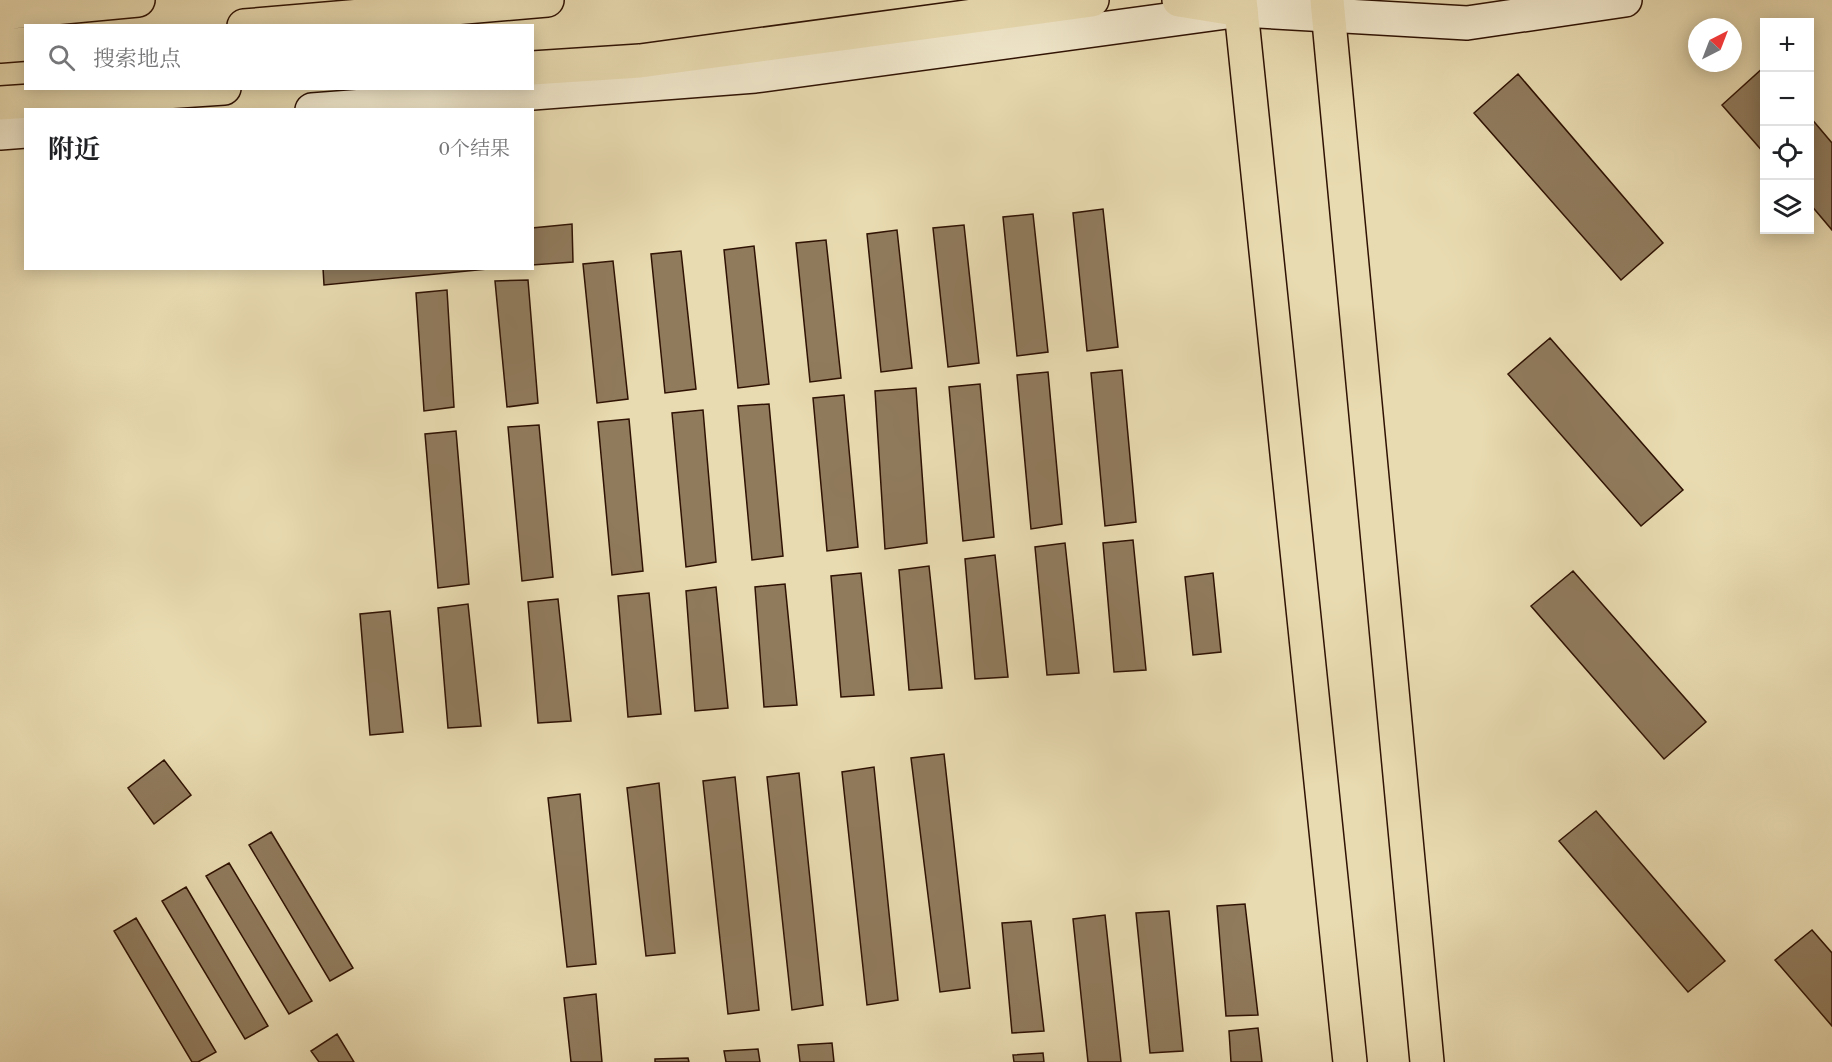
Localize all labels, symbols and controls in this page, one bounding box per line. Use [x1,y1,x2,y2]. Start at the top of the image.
north arrow [1688,18,1742,72]
map controls [1760,18,1814,234]
button: + [1760,18,1814,72]
search box [24,24,534,90]
icon: search [45,41,78,74]
text: 搜索地点 [93,49,181,71]
button: − [1760,72,1814,126]
button: locate [1760,126,1814,180]
text: 附近 [48,138,100,164]
text: 0个结果 [438,140,510,160]
button: layers [1760,180,1814,234]

